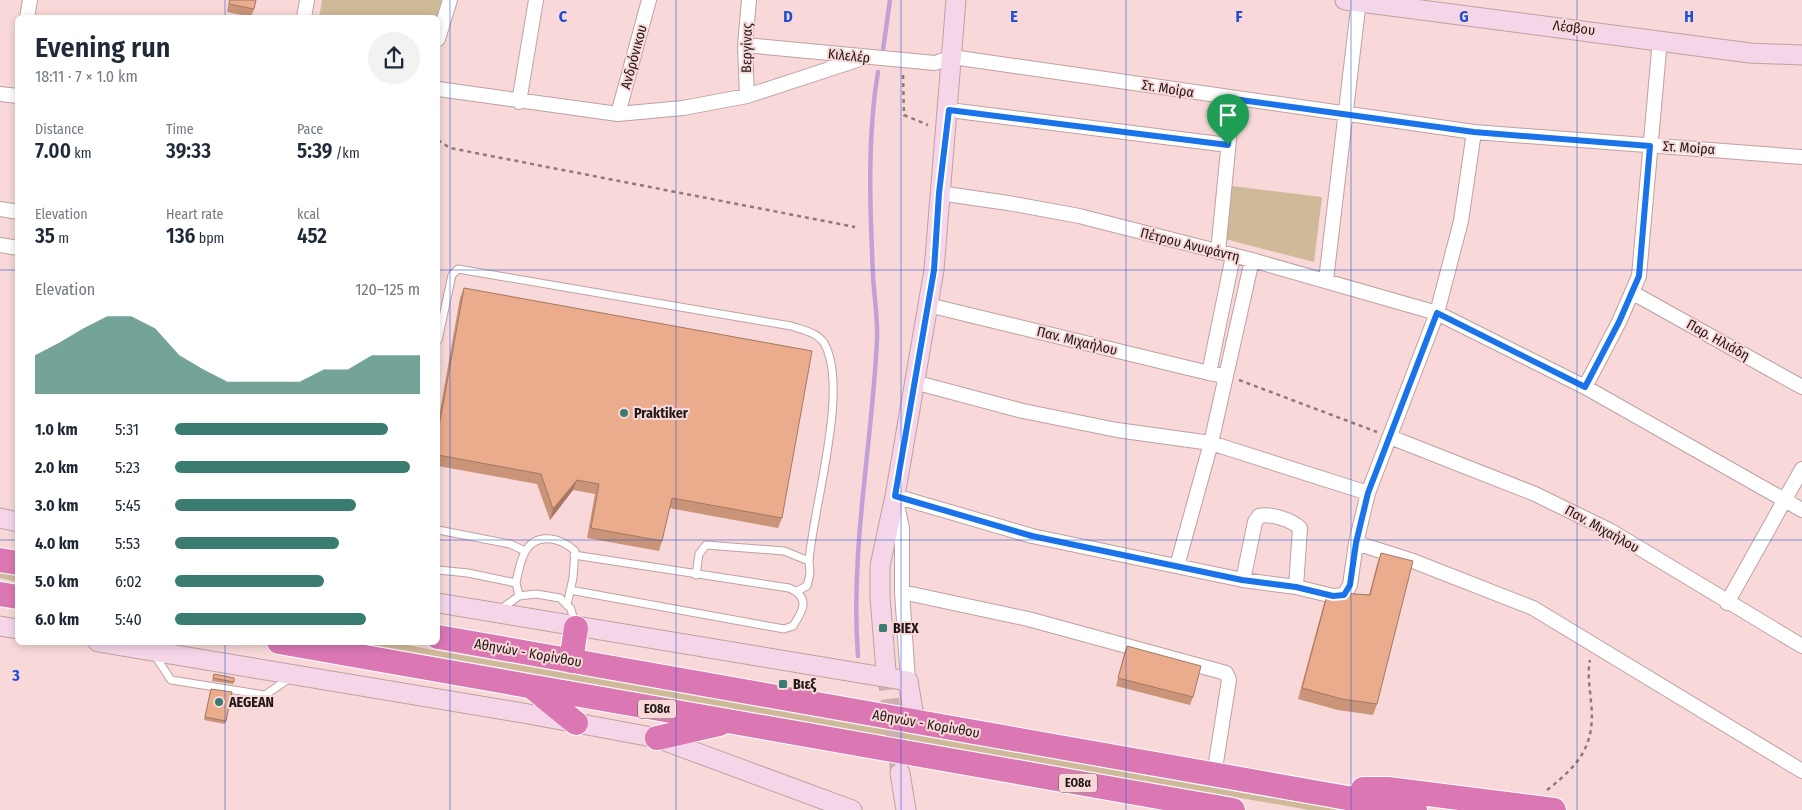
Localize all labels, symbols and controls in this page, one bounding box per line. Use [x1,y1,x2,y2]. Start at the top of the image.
text: C [559,7,568,26]
text: D [783,7,793,26]
text: E [1010,7,1018,26]
text: F [1235,7,1243,26]
text: G [1459,7,1469,26]
text: H [1684,7,1694,26]
street label: Λέσβου [1552,17,1596,39]
street label: Ανδρόνικου [617,23,651,91]
street label: Βεργίνας [738,23,756,73]
text: Evening run [35,31,170,64]
button: share [368,32,420,84]
street label: Κιλελέρ [827,45,871,67]
text: 18:11 · 7 × 1.0 km [35,67,138,86]
street label: Στ. Μοίρα [1141,76,1195,102]
pin [1207,94,1249,145]
icon: arrive [1214,101,1242,129]
text: Distance [35,121,84,138]
text: Time [166,121,194,138]
text: Pace [297,121,323,138]
text: 7.00 [35,138,71,164]
text: 39:33 [166,138,211,164]
text: 5:39 [297,138,333,164]
street label: Στ. Μοίρα [1662,138,1716,158]
text: km [71,145,92,162]
text: /km [333,145,360,162]
text: Elevation [35,206,88,223]
text: Heart rate [166,206,223,223]
text: kcal [297,206,320,223]
text: 35 [35,223,55,249]
text: 136 [166,223,195,249]
text: 452 [297,223,327,249]
street label: Πέτρου Ανυφάντη [1139,224,1241,266]
text: m [55,230,69,247]
text: bpm [195,230,224,247]
text: Elevation [35,280,95,299]
text: 120–125 m [355,280,420,299]
street label: Παρ. Ηλιάδη [1683,316,1753,364]
street label: Παν. Μιχαήλου [1035,323,1119,359]
place label: Praktiker [634,405,689,422]
marker: Praktiker [618,407,630,419]
text: 1.0 km [35,420,78,439]
text: 5:31 [115,420,139,439]
text: 2.0 km [35,458,78,477]
text: 5:23 [115,458,140,477]
text: 3.0 km [35,496,78,515]
text: 5:45 [115,496,141,515]
street label: Παν. Μιχαήλου [1562,502,1642,556]
text: 4.0 km [35,534,79,553]
text: 5:53 [115,534,140,553]
text: 5.0 km [35,572,79,591]
text: 6:02 [115,572,142,591]
text: 6.0 km [35,610,79,629]
text: 5:40 [115,610,142,629]
place label: ΒΙΕΧ [893,620,919,637]
marker: ΒΙΕΧ [877,622,889,634]
street label: Αθηνών - Κορίνθου [473,635,583,671]
text: 3 [11,666,20,685]
place label: Βιεξ [793,676,816,693]
marker: Βιεξ [777,678,789,690]
place label: AEGEAN [228,694,274,711]
marker: AEGEAN [213,696,225,708]
road number: ΕΟ8α [638,700,676,719]
street label: Αθηνών - Κορίνθου [871,706,981,742]
road number: ΕΟ8α [1059,774,1097,792]

